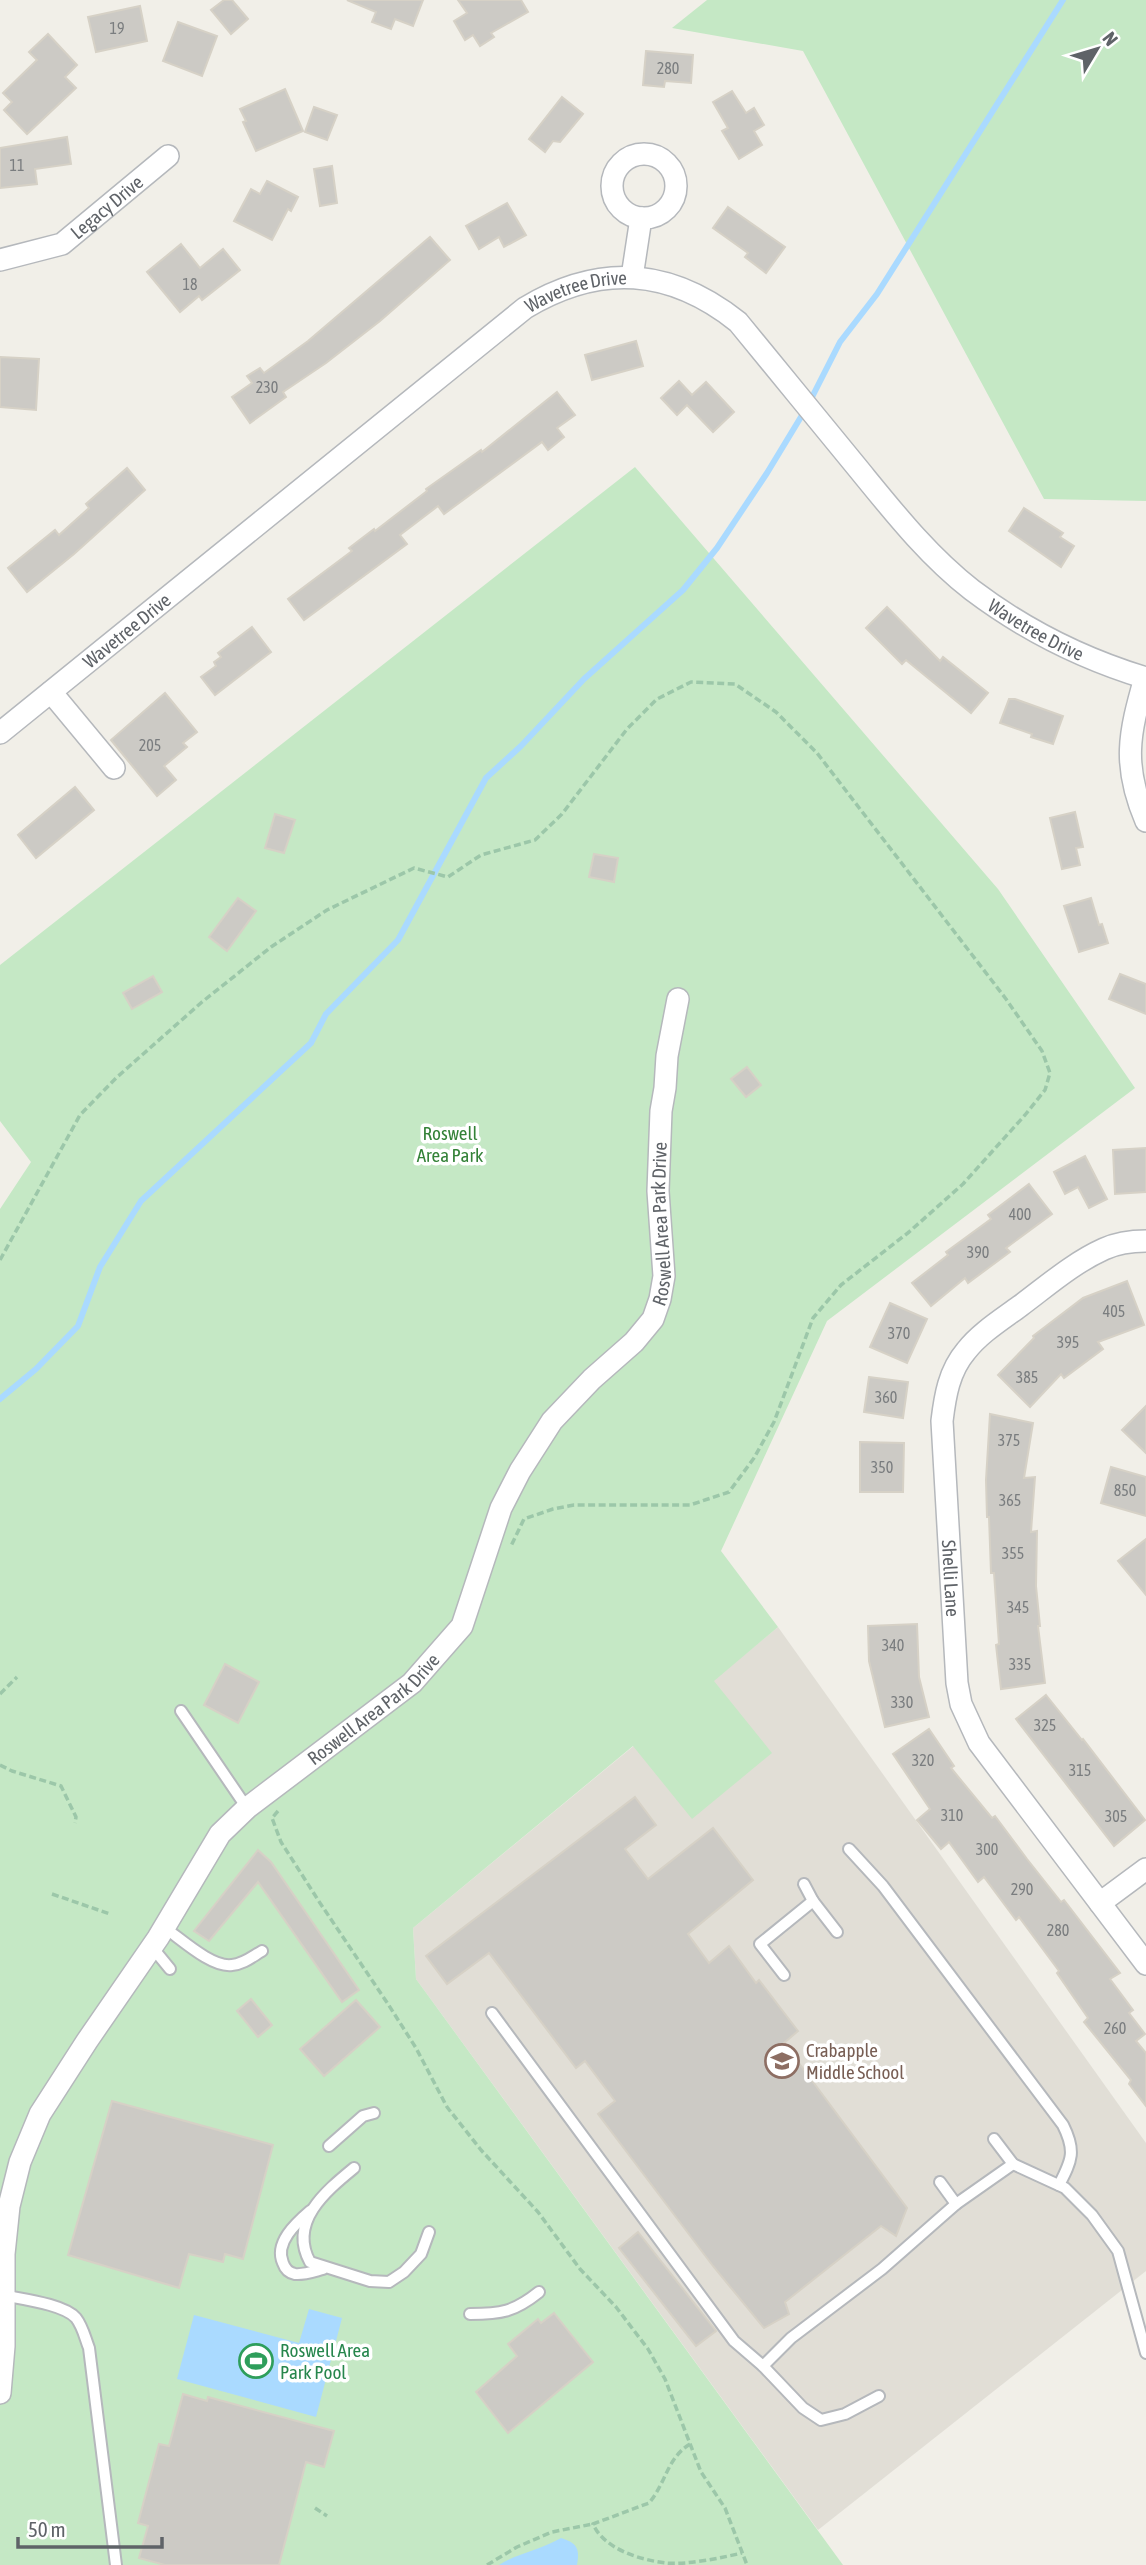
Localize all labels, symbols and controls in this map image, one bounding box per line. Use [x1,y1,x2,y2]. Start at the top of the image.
north arrow [1062,14,1132,84]
house number: 19 [109,19,125,37]
text: N [1098,27,1123,50]
house number: 280 [657,59,679,77]
house number: 11 [9,156,25,174]
street label: Legacy Drive [66,171,147,243]
street label: Wavetree Drive [521,266,627,317]
house number: 18 [182,275,198,293]
house number: 230 [256,378,278,396]
street label: Wavetree Drive [79,589,175,672]
street label: Wavetree Drive [984,594,1087,665]
house number: 205 [139,736,161,754]
park label: Roswell Area Park [417,1122,484,1166]
street label: Roswell Area Park Drive [647,1142,675,1309]
house number: 400 [1009,1205,1031,1223]
house number: 390 [967,1243,989,1261]
house number: 405 [1103,1302,1125,1320]
house number: 370 [888,1324,910,1342]
house number: 395 [1057,1333,1079,1351]
house number: 385 [1016,1368,1038,1386]
house number: 360 [875,1388,897,1406]
house number: 375 [998,1431,1020,1449]
house number: 350 [871,1458,893,1476]
house number: 850 [1114,1481,1136,1499]
house number: 365 [999,1491,1021,1509]
street label: Shelli Lane [938,1539,964,1617]
house number: 355 [1002,1544,1024,1562]
house number: 345 [1007,1598,1029,1616]
house number: 340 [882,1636,904,1654]
street label: Roswell Area Park Drive [303,1649,444,1769]
house number: 335 [1009,1655,1031,1673]
house number: 330 [891,1693,913,1711]
house number: 325 [1034,1716,1056,1734]
house number: 320 [912,1751,934,1769]
house number: 315 [1069,1761,1091,1779]
house number: 310 [941,1806,963,1824]
house number: 305 [1105,1807,1127,1825]
house number: 300 [976,1840,998,1858]
house number: 290 [1011,1880,1033,1898]
house number: 280 [1047,1921,1069,1939]
house number: 260 [1104,2019,1126,2037]
place label: Crabapple Middle School [806,2039,904,2083]
school or university icon: Crabapple Middle School [763,2042,801,2080]
place label: Roswell Area Park Pool [280,2339,370,2383]
sports icon: Roswell Area Park Pool [237,2342,275,2380]
scale bar [18,2506,161,2550]
text: 50 m [28,2517,66,2541]

